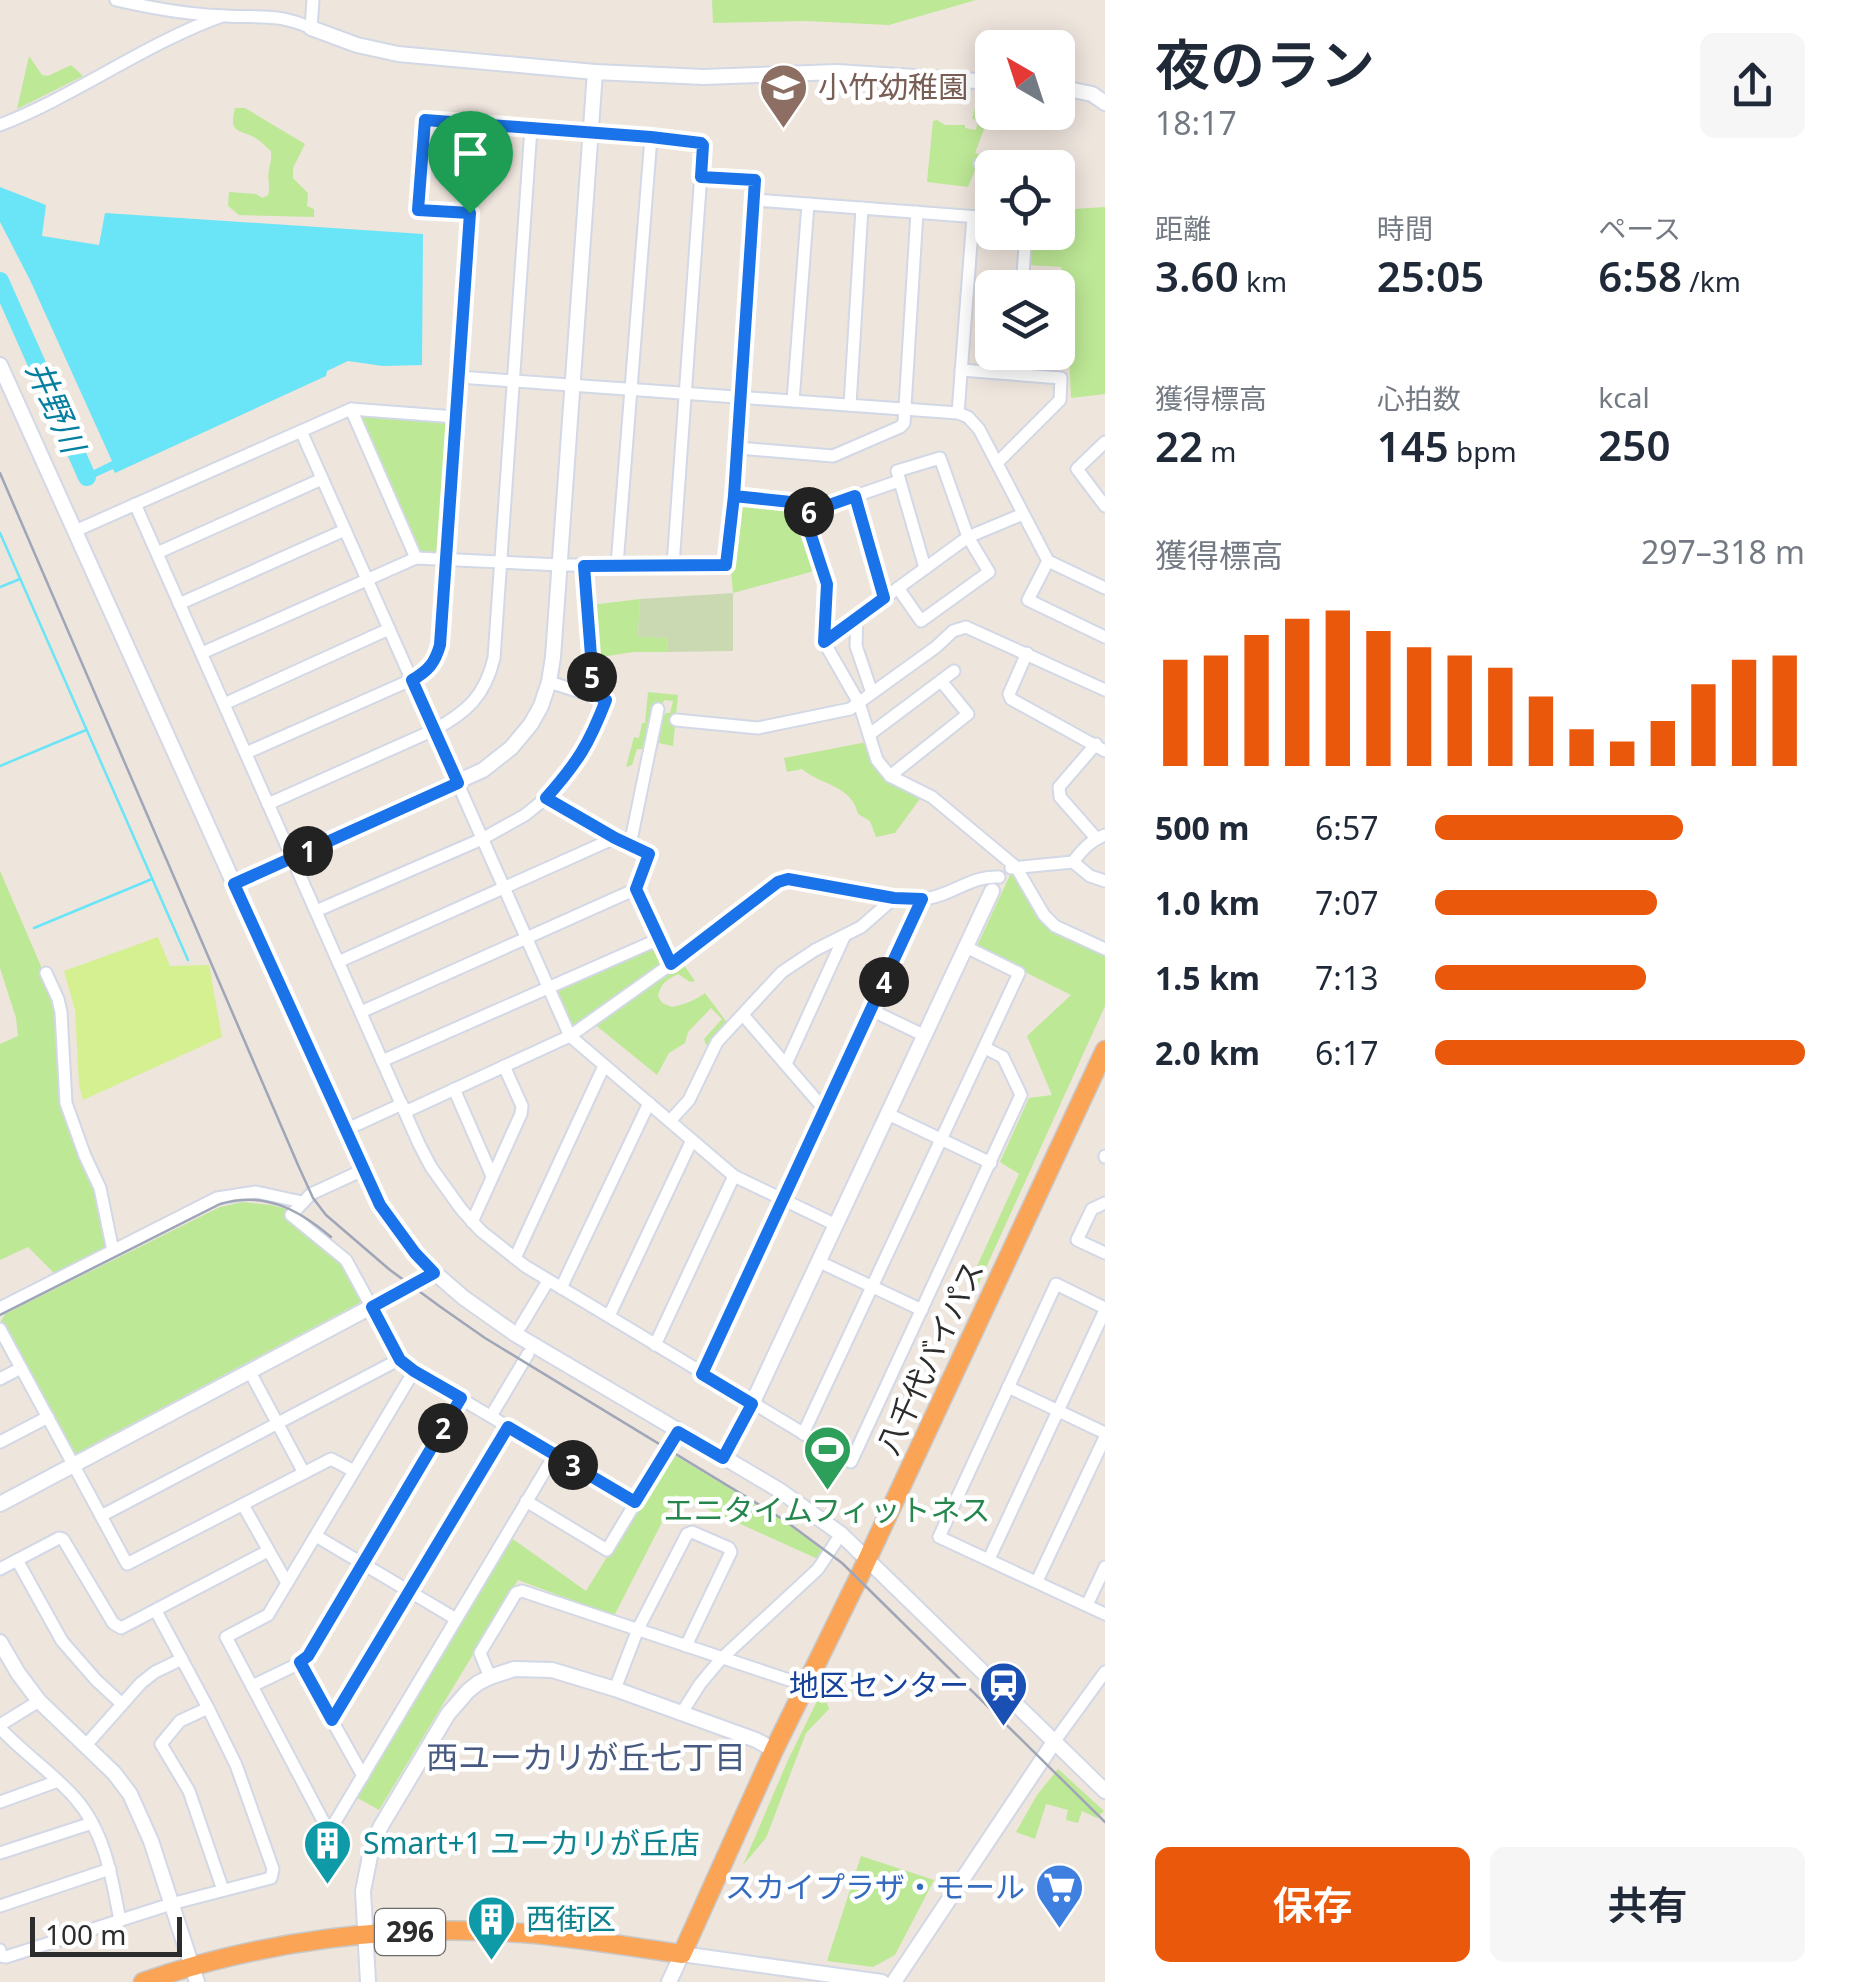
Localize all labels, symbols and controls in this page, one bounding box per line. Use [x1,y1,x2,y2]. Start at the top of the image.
text: 夜のラン [1155,26,1375,101]
north arrow [975,30,1075,130]
map controls [975,30,1075,370]
button: share [1700,33,1805,138]
school or university icon: 小竹幼稚園 [757,62,809,130]
place label: 小竹幼稚園 [818,66,968,107]
text: 18:17 [1155,101,1237,144]
pin [428,111,513,214]
icon: arrive [443,126,498,181]
button: locate [975,150,1075,250]
text: 距離 [1155,209,1211,247]
text: 時間 [1377,209,1433,247]
text: ペース [1598,209,1681,247]
text: 3.60 [1155,247,1239,304]
text: 25:05 [1377,247,1484,304]
text: 6:58 [1598,247,1682,304]
text: km [1239,262,1287,300]
text: /km [1682,262,1741,300]
button: layers [975,270,1075,370]
water label: 井野川 [17,354,97,462]
text: kcal [1598,378,1650,416]
text: 獲得標高 [1155,379,1267,417]
text: 心拍数 [1377,379,1461,417]
text: 250 [1598,416,1670,473]
text: 22 [1155,417,1203,474]
text: 145 [1377,417,1449,474]
text: m [1203,432,1237,470]
text: bpm [1449,432,1517,470]
pin: 6 [784,487,834,537]
text: 6 [801,493,817,531]
text: 297–318 m [1641,530,1805,573]
text: 獲得標高 [1155,533,1283,576]
pin: 5 [567,652,617,702]
text: 5 [584,658,600,696]
text: 500 m [1155,806,1249,849]
text: 6:57 [1315,806,1379,849]
pin: 1 [283,826,333,876]
text: 1 [300,832,316,870]
text: 1.0 km [1155,881,1260,924]
text: 7:07 [1315,881,1379,924]
text: 1.5 km [1155,956,1260,999]
text: 7:13 [1315,956,1379,999]
pin: 4 [859,957,909,1007]
text: 4 [876,963,892,1001]
text: 2.0 km [1155,1031,1260,1074]
text: 6:17 [1315,1031,1379,1074]
street label: 八千代バイパス [867,1254,992,1461]
pin: 2 [418,1403,468,1453]
text: 2 [435,1409,451,1447]
sports icon: エニタイムフィットネス [801,1424,853,1492]
pin: 3 [548,1440,598,1490]
text: 3 [565,1446,581,1484]
place label: エニタイムフィットネス [664,1489,991,1530]
station icon: 地区センター [978,1660,1030,1728]
place label: 地区センター [789,1664,969,1705]
district label: 西ユーカリが丘七丁目 [426,1735,746,1778]
building icon: Smart+1 ユーカリが丘店 [302,1818,354,1886]
place label: Smart+1 ユーカリが丘店 [363,1822,700,1863]
button: 保存 [1155,1847,1470,1962]
button: 共有 [1490,1847,1805,1962]
supermarket icon: スカイプラザ・モール [1034,1862,1086,1930]
place label: スカイプラザ・モール [725,1866,1025,1907]
building icon: 西街区 [465,1894,517,1962]
place label: 西街区 [526,1898,616,1939]
road number: 296 [375,1909,445,1955]
scale bar [30,1912,182,1956]
text: 100 m [45,1915,127,1953]

